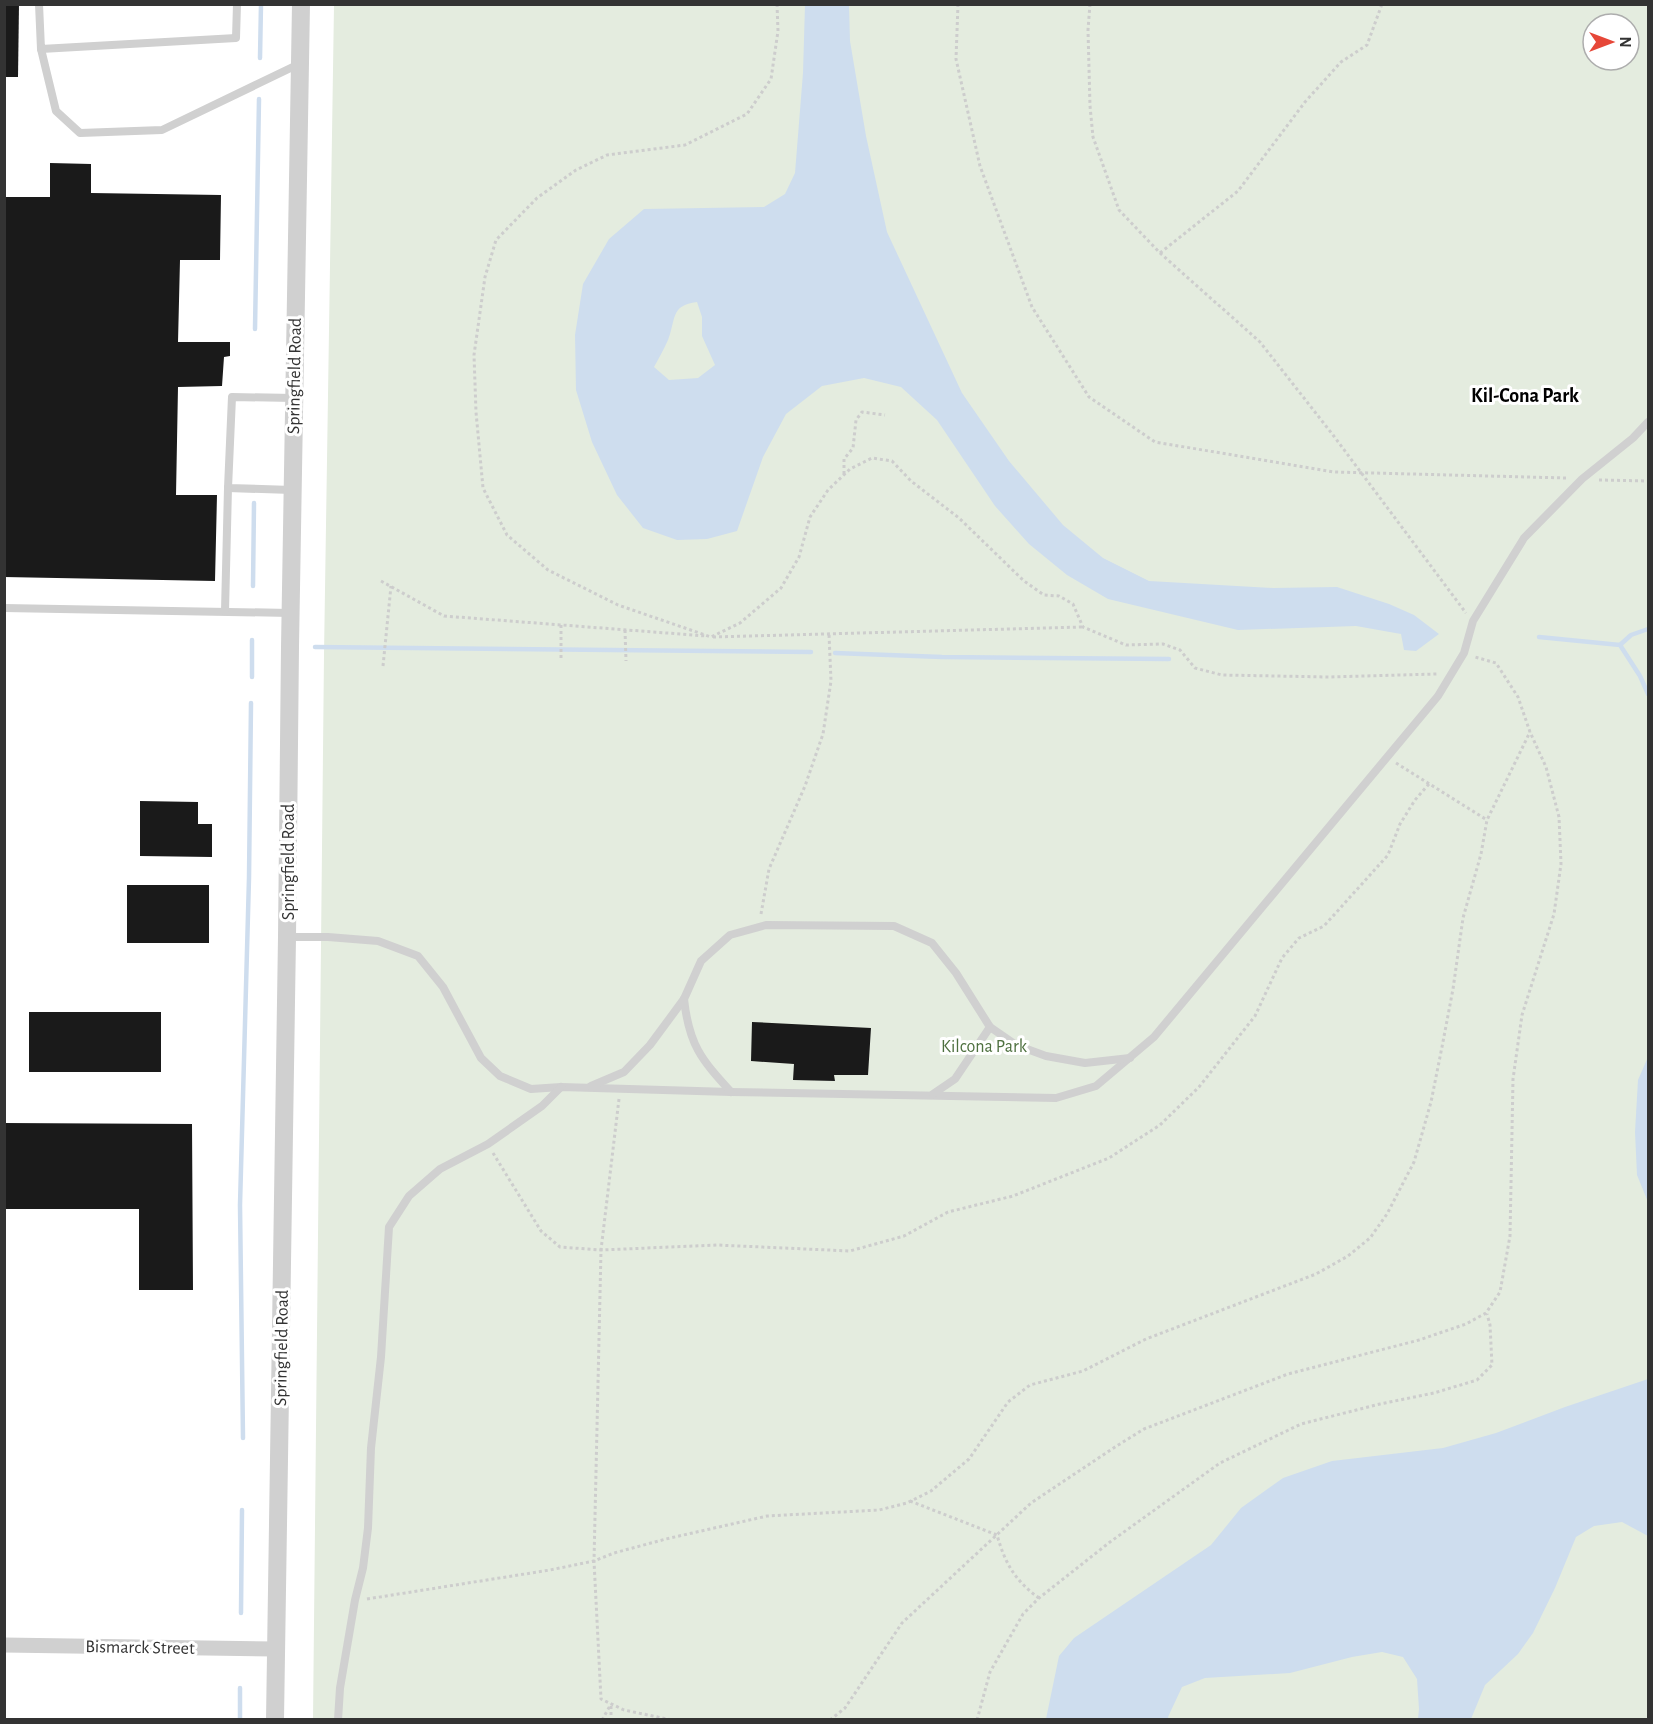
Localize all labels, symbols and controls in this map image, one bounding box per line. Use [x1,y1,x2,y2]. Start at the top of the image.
north arrow [1581,12,1641,72]
text: N [1617,36,1633,48]
street label: Springfield Road [285,318,305,434]
district label: Kil-Cona Park [1471,386,1579,406]
street label: Springfield Road [280,804,298,920]
park label: Kilcona Park [941,1038,1028,1056]
street label: Springfield Road [272,1290,292,1406]
street label: Bismarck Street [85,1638,195,1658]

